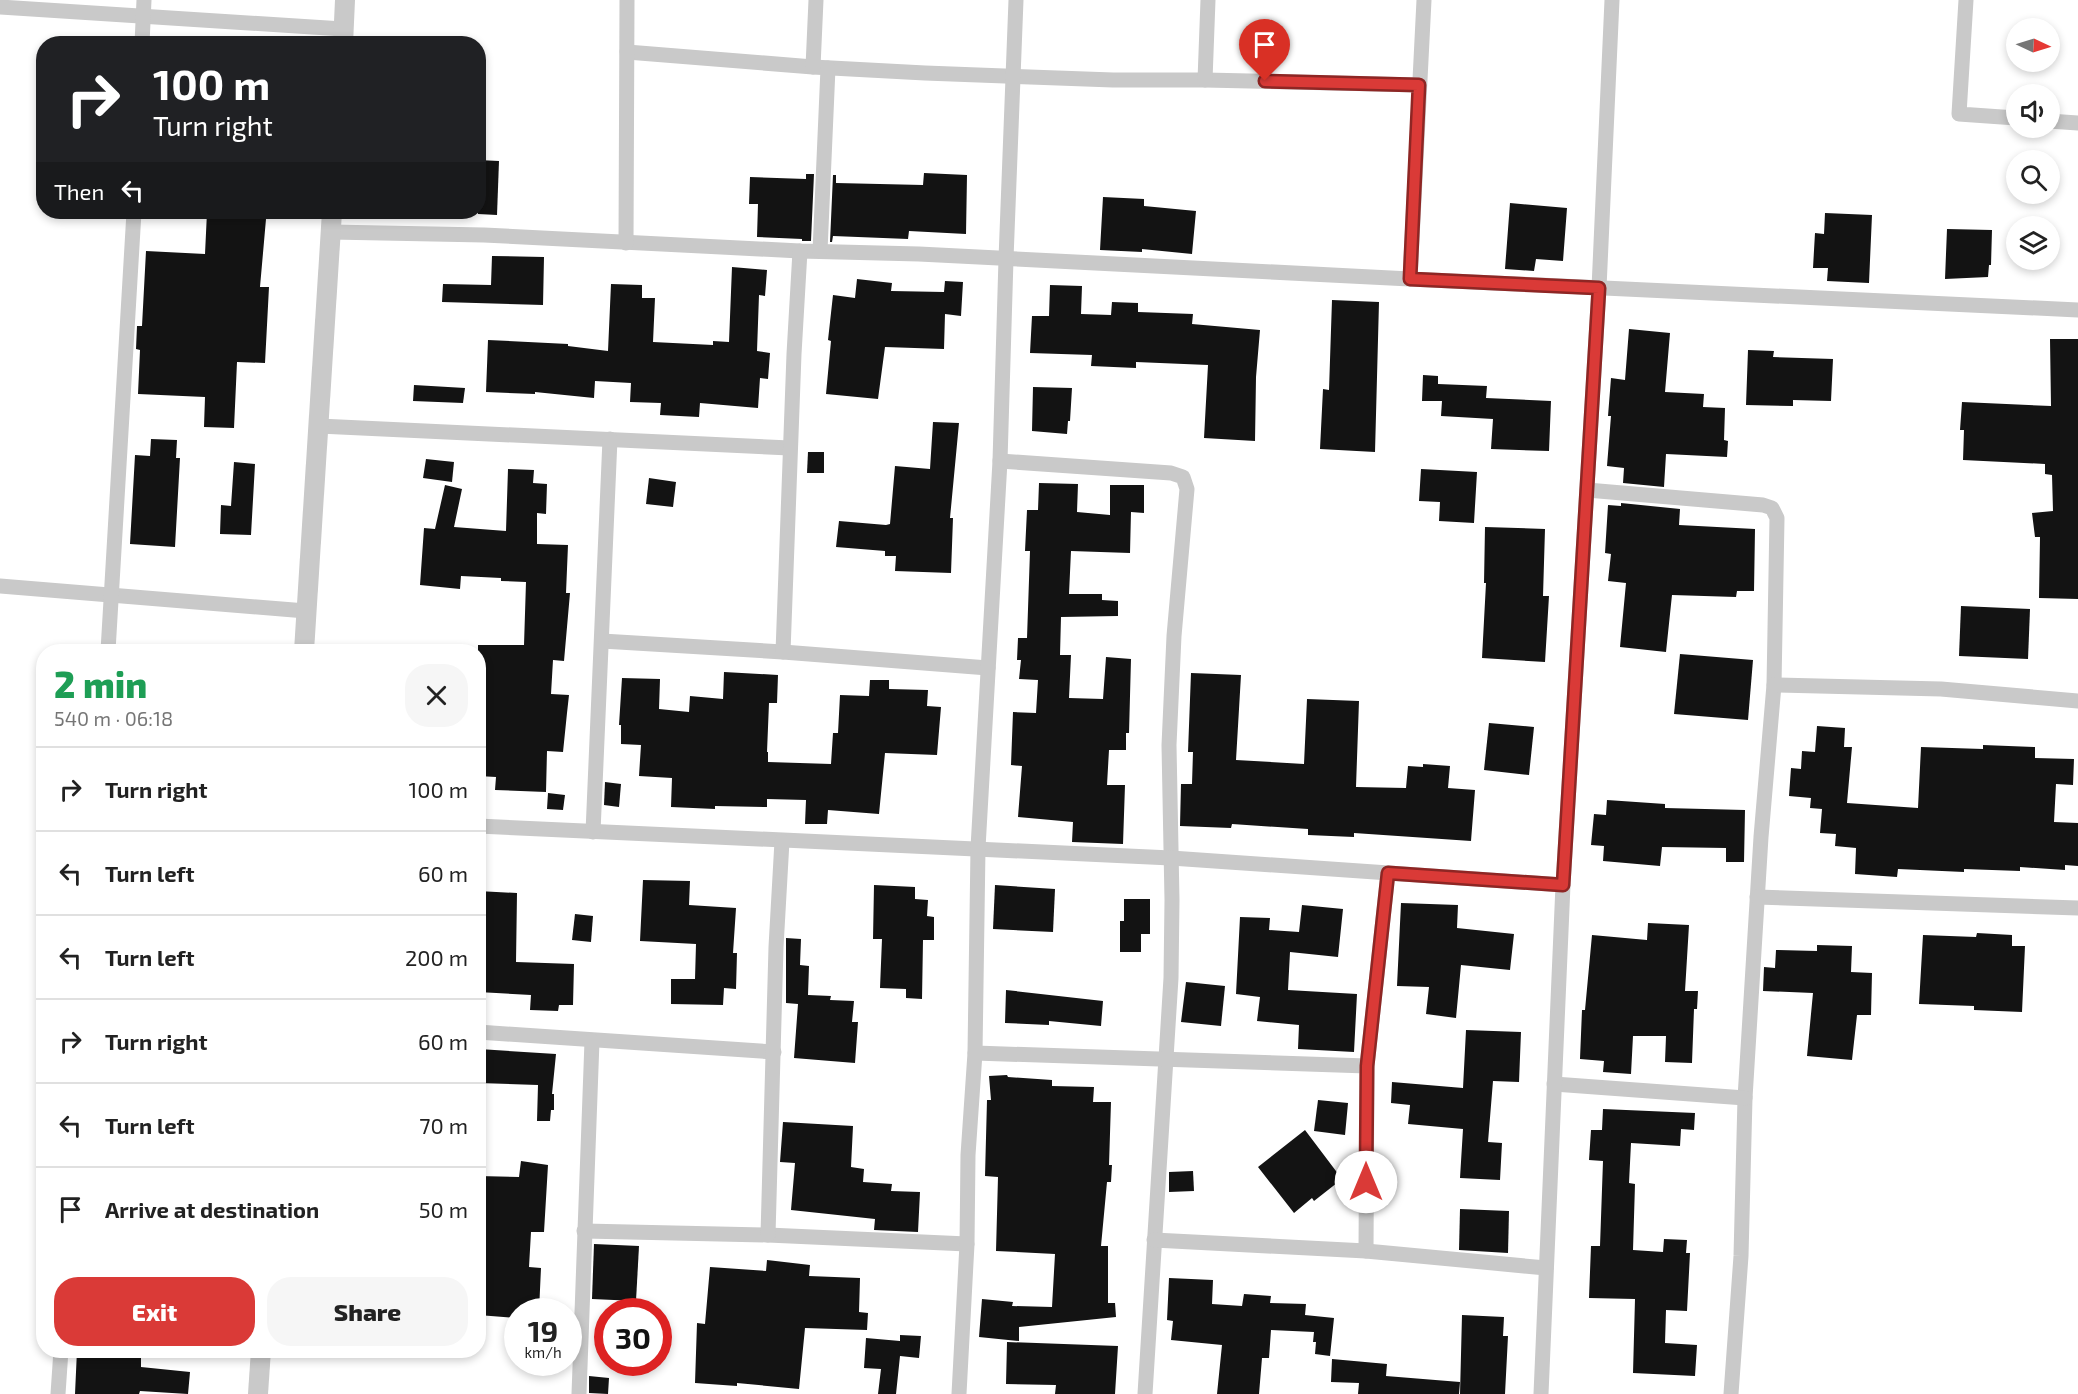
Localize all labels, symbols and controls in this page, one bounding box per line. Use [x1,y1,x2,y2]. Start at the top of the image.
north arrow [2006,18,2060,72]
map controls [2006,18,2060,270]
pin [1239,19,1290,81]
icon: arrive [1248,28,1281,61]
text: 100 m [153,58,270,108]
icon: right [54,60,132,138]
button: sound [2006,84,2060,138]
text: Turn right [153,109,273,141]
button: search [2006,150,2060,204]
icon: left [116,174,149,207]
text: Then [54,178,104,204]
button: layers [2006,216,2060,270]
text: 2 min [54,662,147,705]
button: close [405,664,468,727]
text: 540 m · 06:18 [54,706,173,730]
icon: right [54,773,87,806]
text: Turn right [105,776,207,802]
text: 100 m [409,776,468,802]
icon: left [54,857,87,890]
text: Turn left [105,860,194,886]
text: 60 m [418,860,468,886]
icon: left [54,941,87,974]
text: Turn left [105,944,194,970]
text: 200 m [405,944,468,970]
icon: right [54,1025,87,1058]
text: Turn right [105,1028,207,1054]
text: 60 m [418,1028,468,1054]
icon: left [54,1109,87,1142]
text: Turn left [105,1112,194,1138]
text: 70 m [419,1112,468,1138]
position arrow [1334,1150,1398,1214]
icon: arrive [54,1193,87,1226]
text: Arrive at destination [105,1196,319,1222]
text: 50 m [419,1196,468,1222]
button: Exit [54,1277,255,1346]
button: Share [267,1277,468,1346]
speed limit sign: 30 [594,1298,672,1376]
text: 19 [528,1312,558,1348]
text: km/h [524,1343,562,1361]

